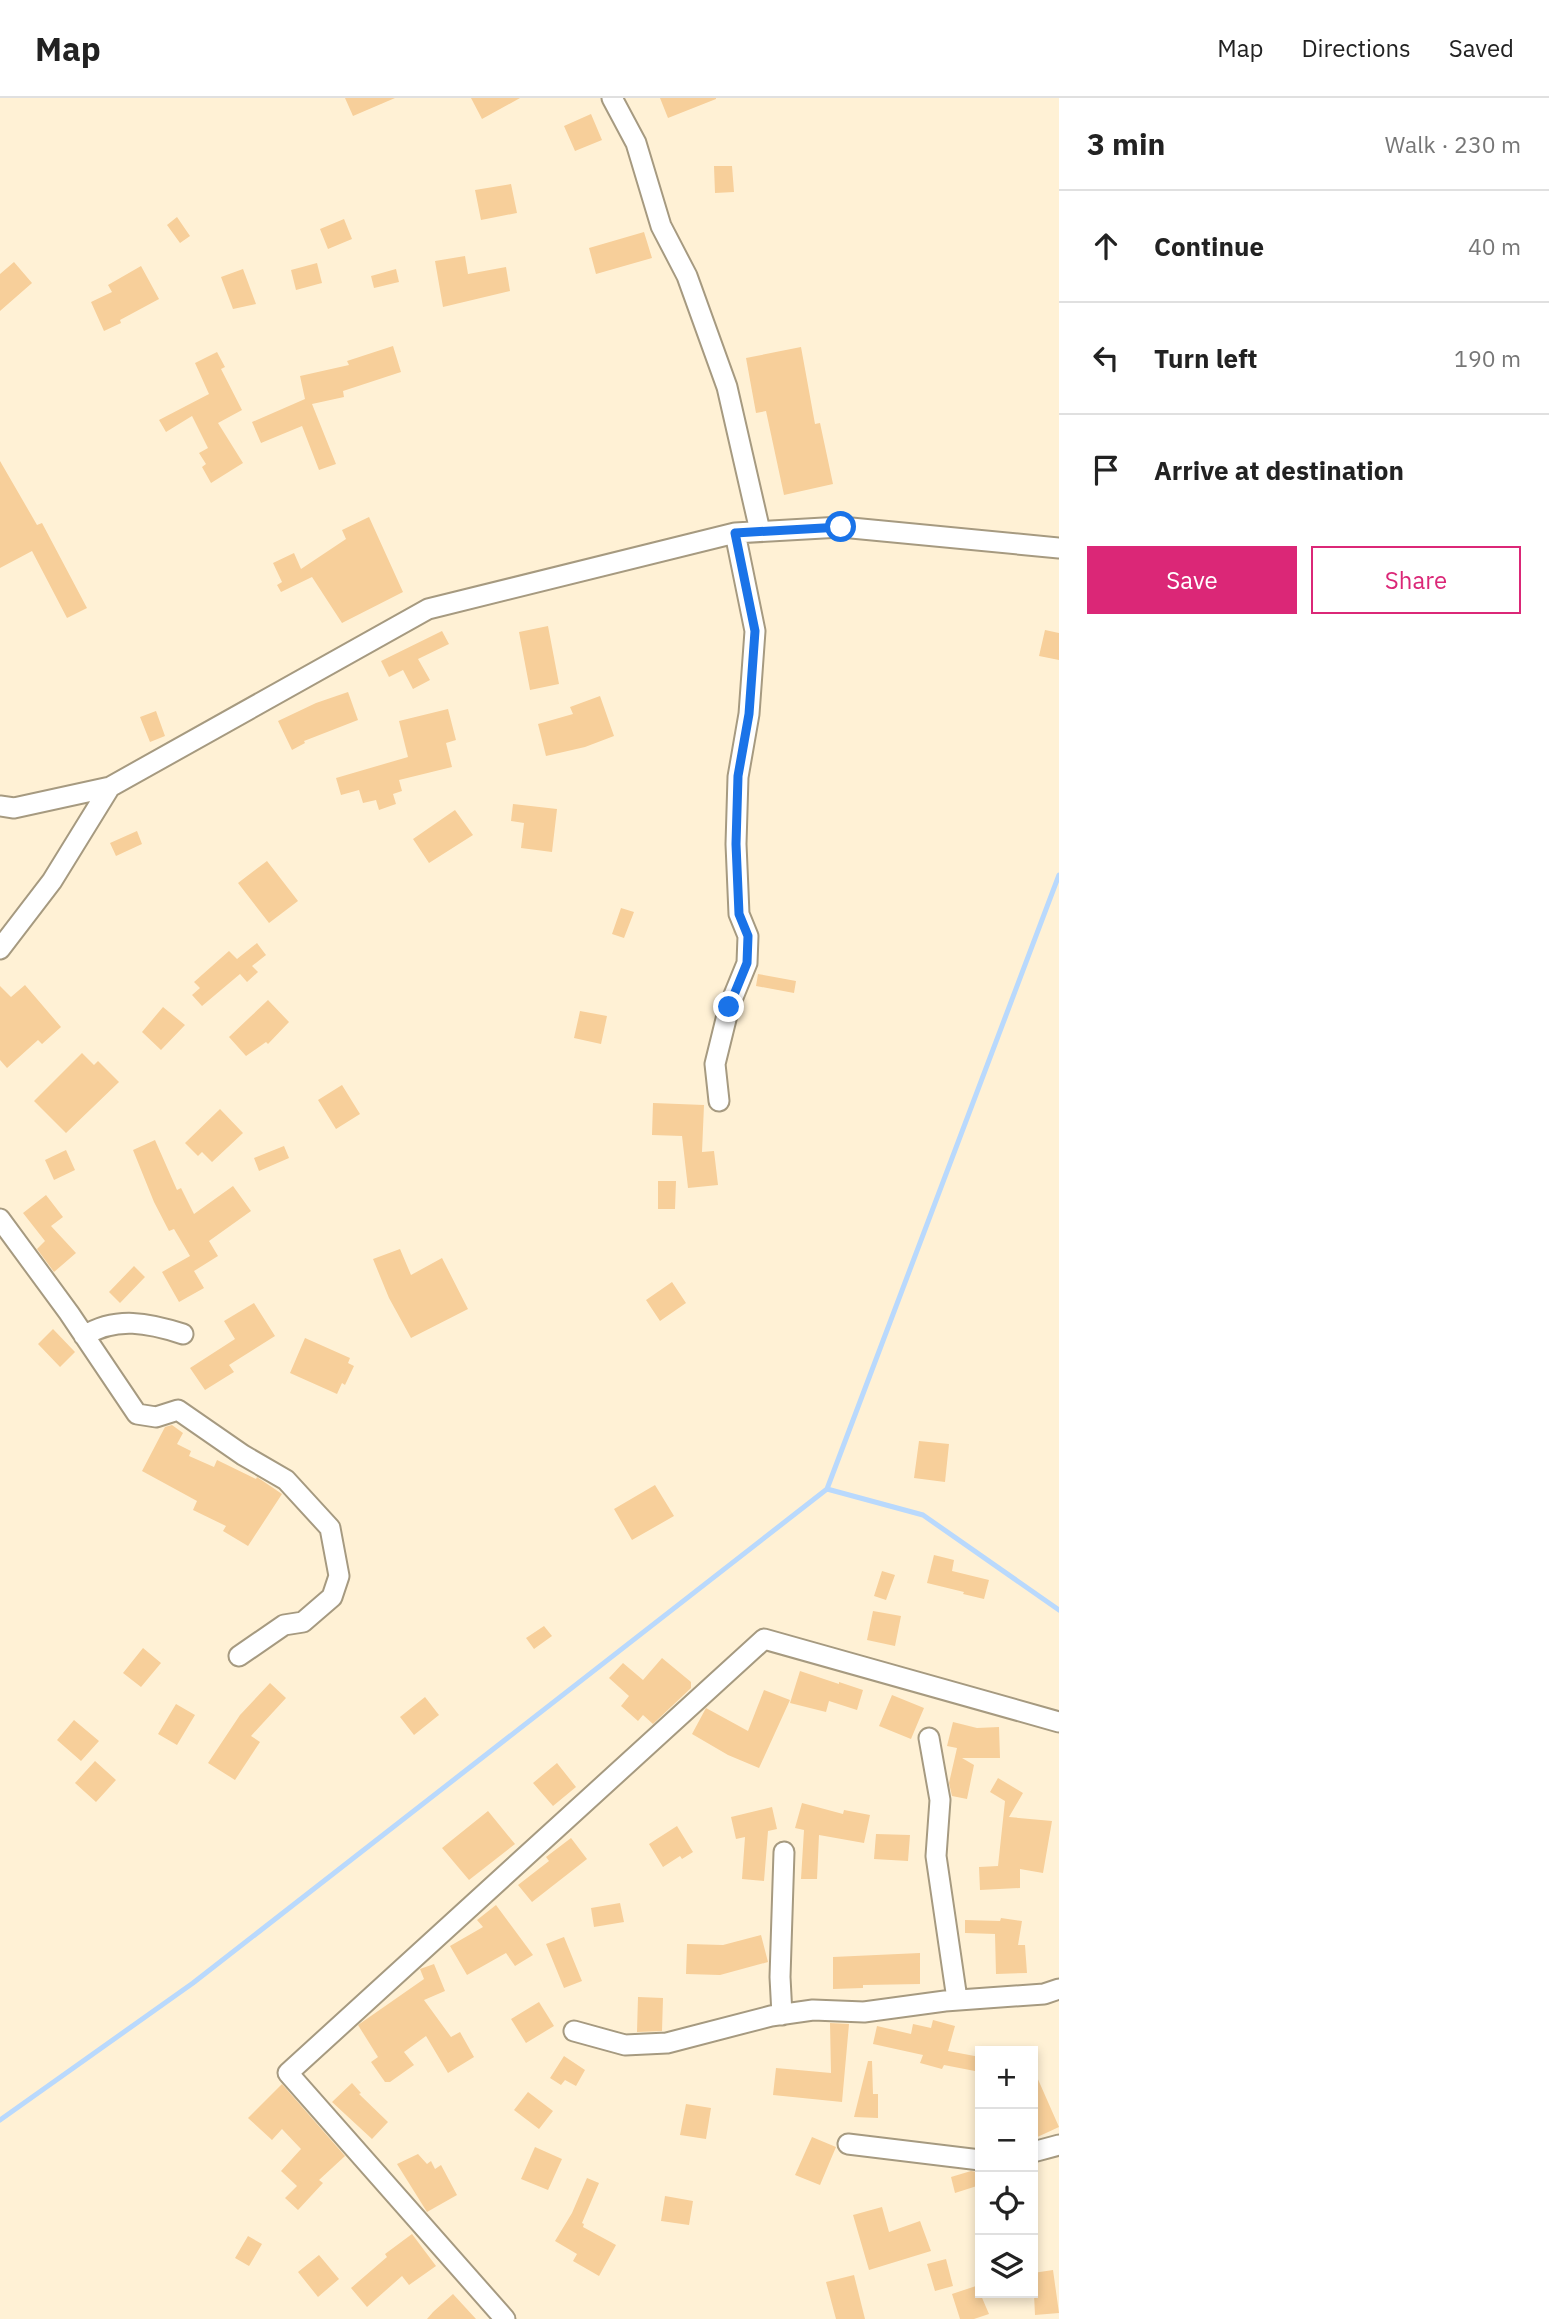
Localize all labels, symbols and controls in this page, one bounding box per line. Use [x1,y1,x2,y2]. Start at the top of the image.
text: Map [35,27,101,70]
text: Map [1217,32,1263,64]
text: Directions [1301,32,1411,64]
text: Saved [1449,32,1514,64]
text: 3 min [1087,124,1165,163]
text: Walk · 230 m [1385,129,1521,159]
icon: ahead [1087,227,1125,265]
text: Continue [1154,229,1264,263]
text: 40 m [1468,231,1521,261]
icon: left [1087,339,1125,377]
text: Turn left [1154,341,1257,375]
text: 190 m [1454,343,1521,373]
icon: arrive [1087,451,1125,489]
text: Arrive at destination [1154,453,1404,487]
route start [825,511,856,542]
button: Save [1087,546,1297,614]
button: Share [1311,546,1521,614]
route end [713,991,744,1022]
map controls [975,2046,1038,2298]
button: + [975,2046,1038,2109]
button: − [975,2109,1038,2172]
button: locate [975,2172,1038,2235]
button: layers [975,2235,1038,2298]

